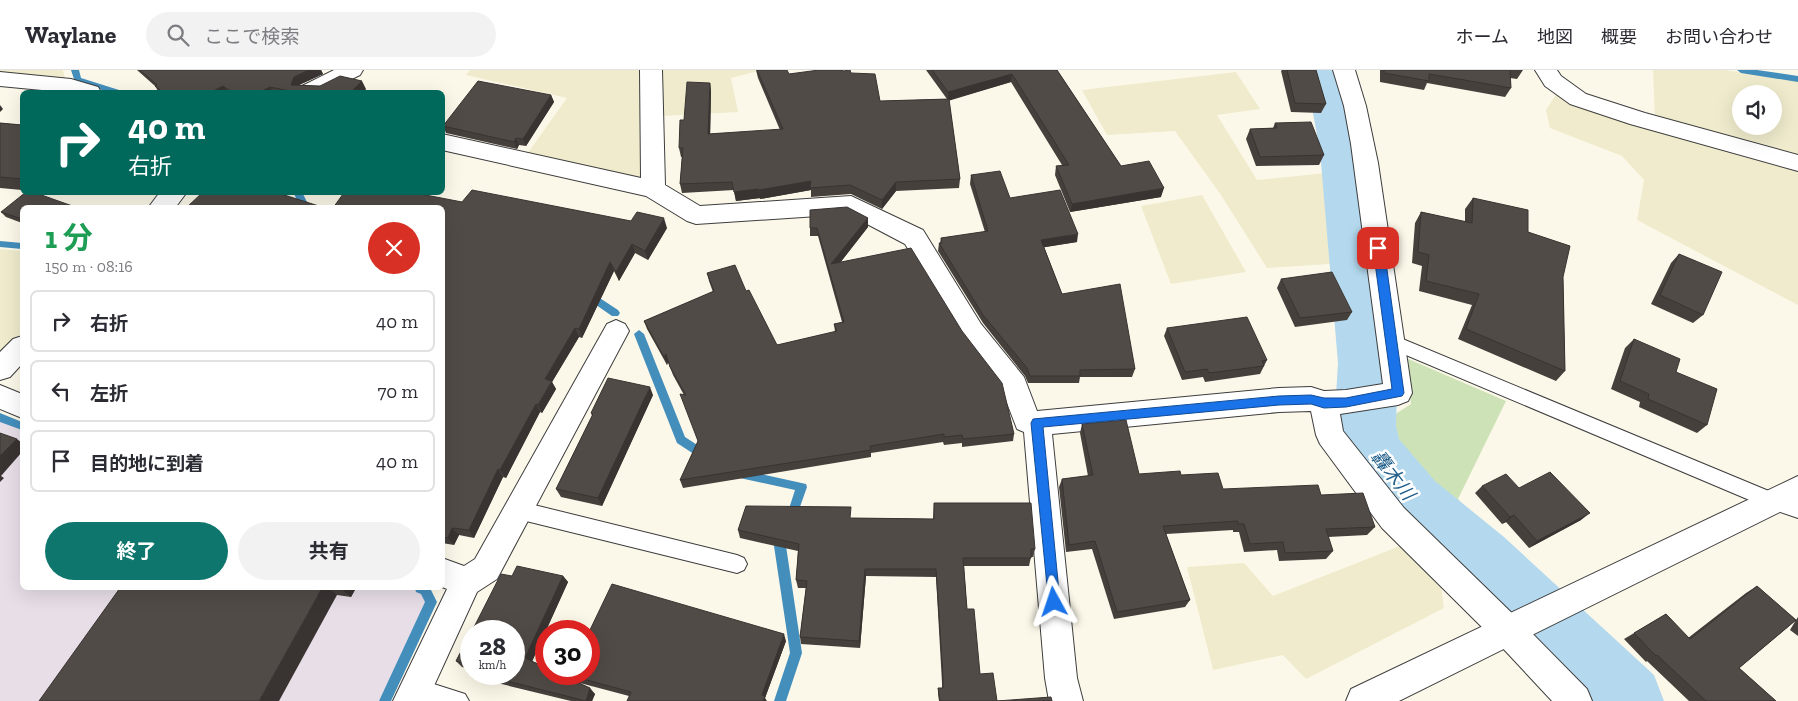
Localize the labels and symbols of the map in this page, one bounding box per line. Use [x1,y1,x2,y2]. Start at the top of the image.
pin [1357,227,1399,269]
water label: 轟木川 [1366,445,1421,506]
position arrow [1027,575,1079,627]
speed limit sign: 30 [535,620,600,685]

